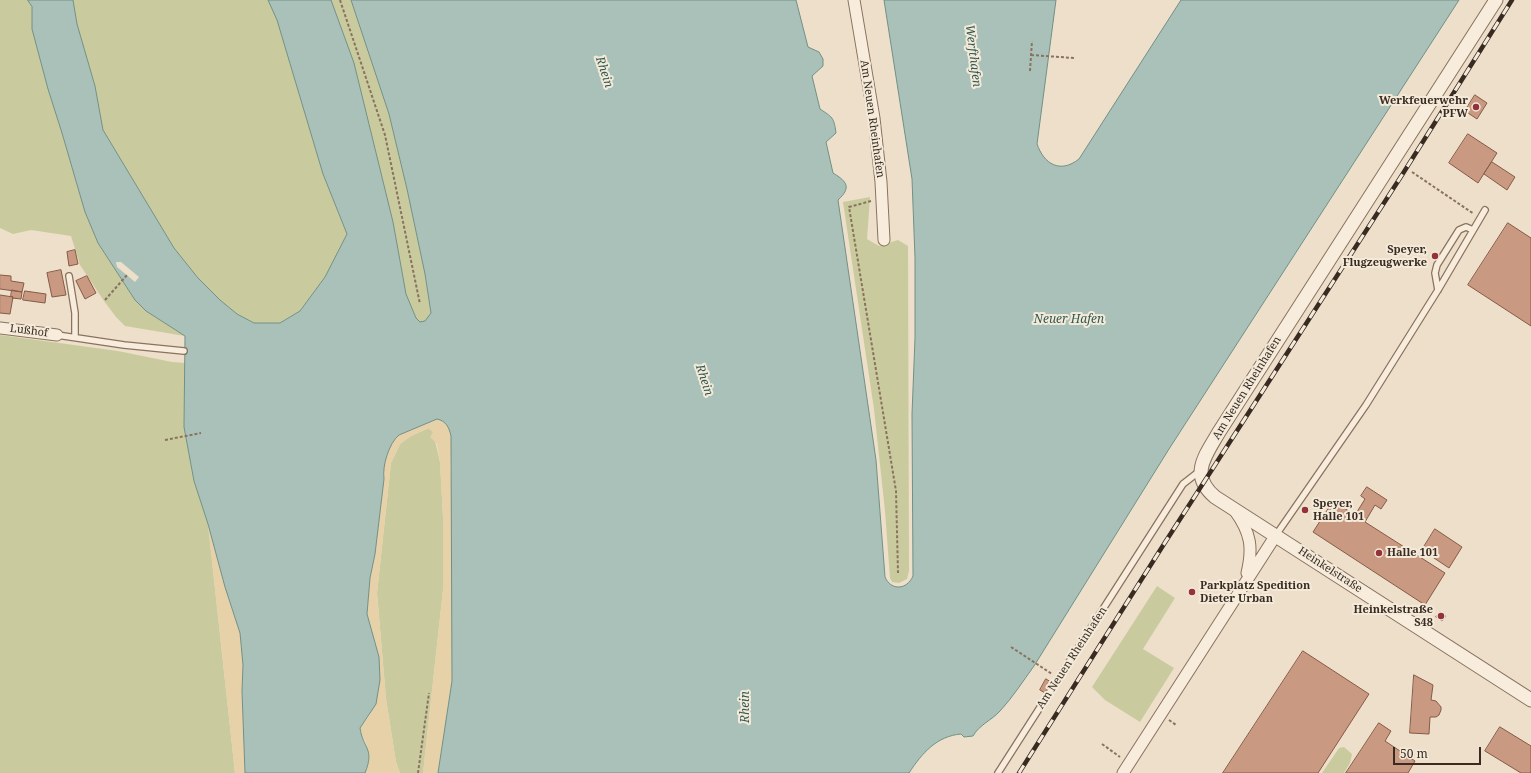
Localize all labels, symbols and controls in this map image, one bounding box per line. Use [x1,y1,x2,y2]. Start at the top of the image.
water label: Werfthafen [962,24,984,88]
water label: Rhein [592,55,616,89]
street label: Am Neuen Rheinhafen [857,59,887,179]
place label: Werkfeuerwehr PFW [1379,94,1468,120]
marker: Werkfeuerwehr PFW [1471,102,1481,112]
place label: Speyer, Flugzeugwerke [1343,243,1427,269]
marker: Speyer, Flugzeugwerke [1430,251,1440,261]
water label: Neuer Hafen [1034,313,1104,327]
street label: Lußhof [9,322,49,340]
street label: Am Neuen Rheinhafen [1210,334,1284,442]
water label: Rhein [692,363,716,397]
place label: Speyer, Halle 101 [1313,497,1364,523]
marker: Speyer, Halle 101 [1300,505,1310,515]
street label: Heinkelstraße [1295,544,1365,596]
place label: Halle 101 [1387,546,1438,560]
marker: Halle 101 [1374,548,1384,558]
place label: Parkplatz Spedition Dieter Urban [1200,579,1310,605]
marker: Parkplatz Spedition Dieter Urban [1187,587,1197,597]
place label: Heinkelstraße S48 [1354,603,1433,629]
street label: Am Neuen Rheinhafen [1034,604,1110,712]
marker: Heinkelstraße S48 [1436,611,1446,621]
water label: Rhein [739,691,753,723]
scale bar [1395,739,1483,765]
text: 50 m [1400,745,1428,762]

